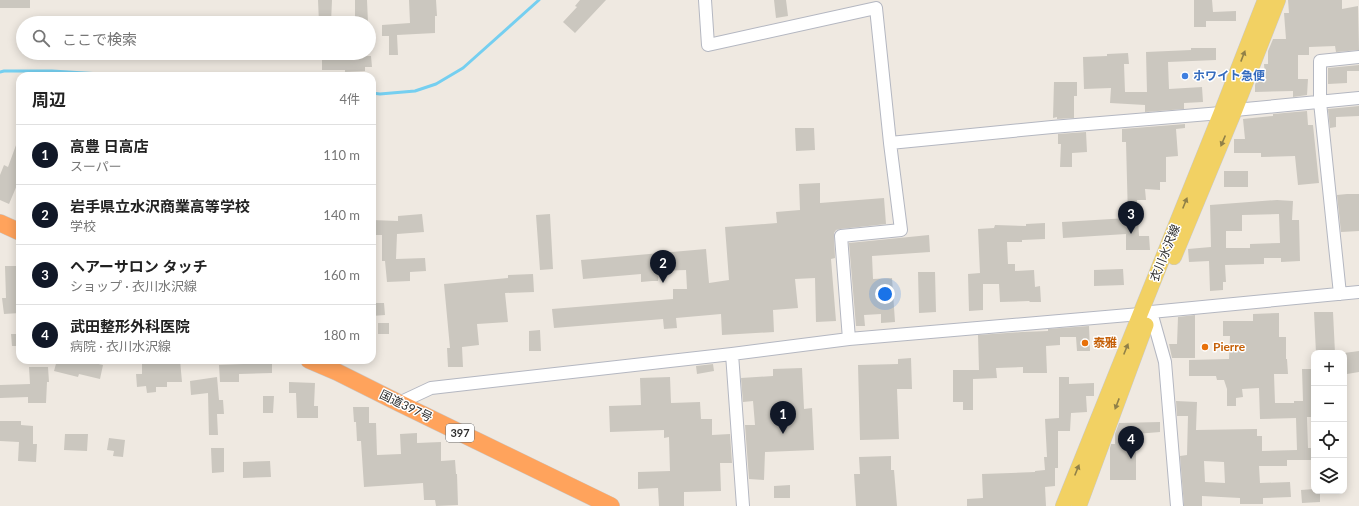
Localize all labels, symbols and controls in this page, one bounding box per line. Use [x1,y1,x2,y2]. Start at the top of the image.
search box [16,16,376,60]
icon: search [30,27,52,49]
text: ここで検索 [62,30,137,48]
one-way arrow [1241,49,1247,61]
place label: ホワイト急便 [1193,68,1265,83]
marker: ホワイト急便 [1180,71,1190,81]
text: 周辺 [32,89,66,110]
text: 4件 [339,91,360,107]
one-way arrow [1219,135,1225,147]
text: 高豊 日高店 [70,137,149,155]
text: 1 [41,147,49,163]
text: 110 m [323,147,360,163]
text: スーパー [70,158,122,174]
text: 岩手県立水沢商業高等学校 [70,197,250,215]
one-way arrow [1182,197,1188,208]
pin: 3 [1118,201,1144,234]
text: 2 [41,207,49,223]
text: 140 m [323,207,360,223]
text: 学校 [70,218,96,234]
street label: 衣川水沢線 [1146,222,1183,283]
pin: 2 [650,250,676,283]
text: ヘアーサロン タッチ [70,257,207,275]
text: 3 [41,267,49,283]
text: 160 m [323,267,360,283]
text: ショップ · 衣川水沢線 [70,278,197,294]
your location [875,284,895,304]
text: 武田整形外科医院 [70,317,190,335]
text: 4 [41,327,49,343]
text: 180 m [323,327,360,343]
place label: 泰雅 [1093,335,1117,350]
text: 病院 · 衣川水沢線 [70,338,171,354]
marker: 泰雅 [1080,338,1090,348]
place label: Pierre [1213,339,1246,354]
marker: Pierre [1200,342,1210,352]
one-way arrow [1123,343,1129,355]
map controls [1311,350,1347,494]
button: + [1311,350,1347,386]
street label: 国道397号 [377,386,435,425]
button: − [1311,386,1347,422]
one-way arrow [1113,399,1119,411]
pin: 1 [770,401,796,434]
button: locate [1311,422,1347,458]
road number: 397 [446,424,474,442]
pin: 4 [1118,426,1144,459]
button: layers [1311,458,1347,494]
one-way arrow [1075,463,1081,475]

